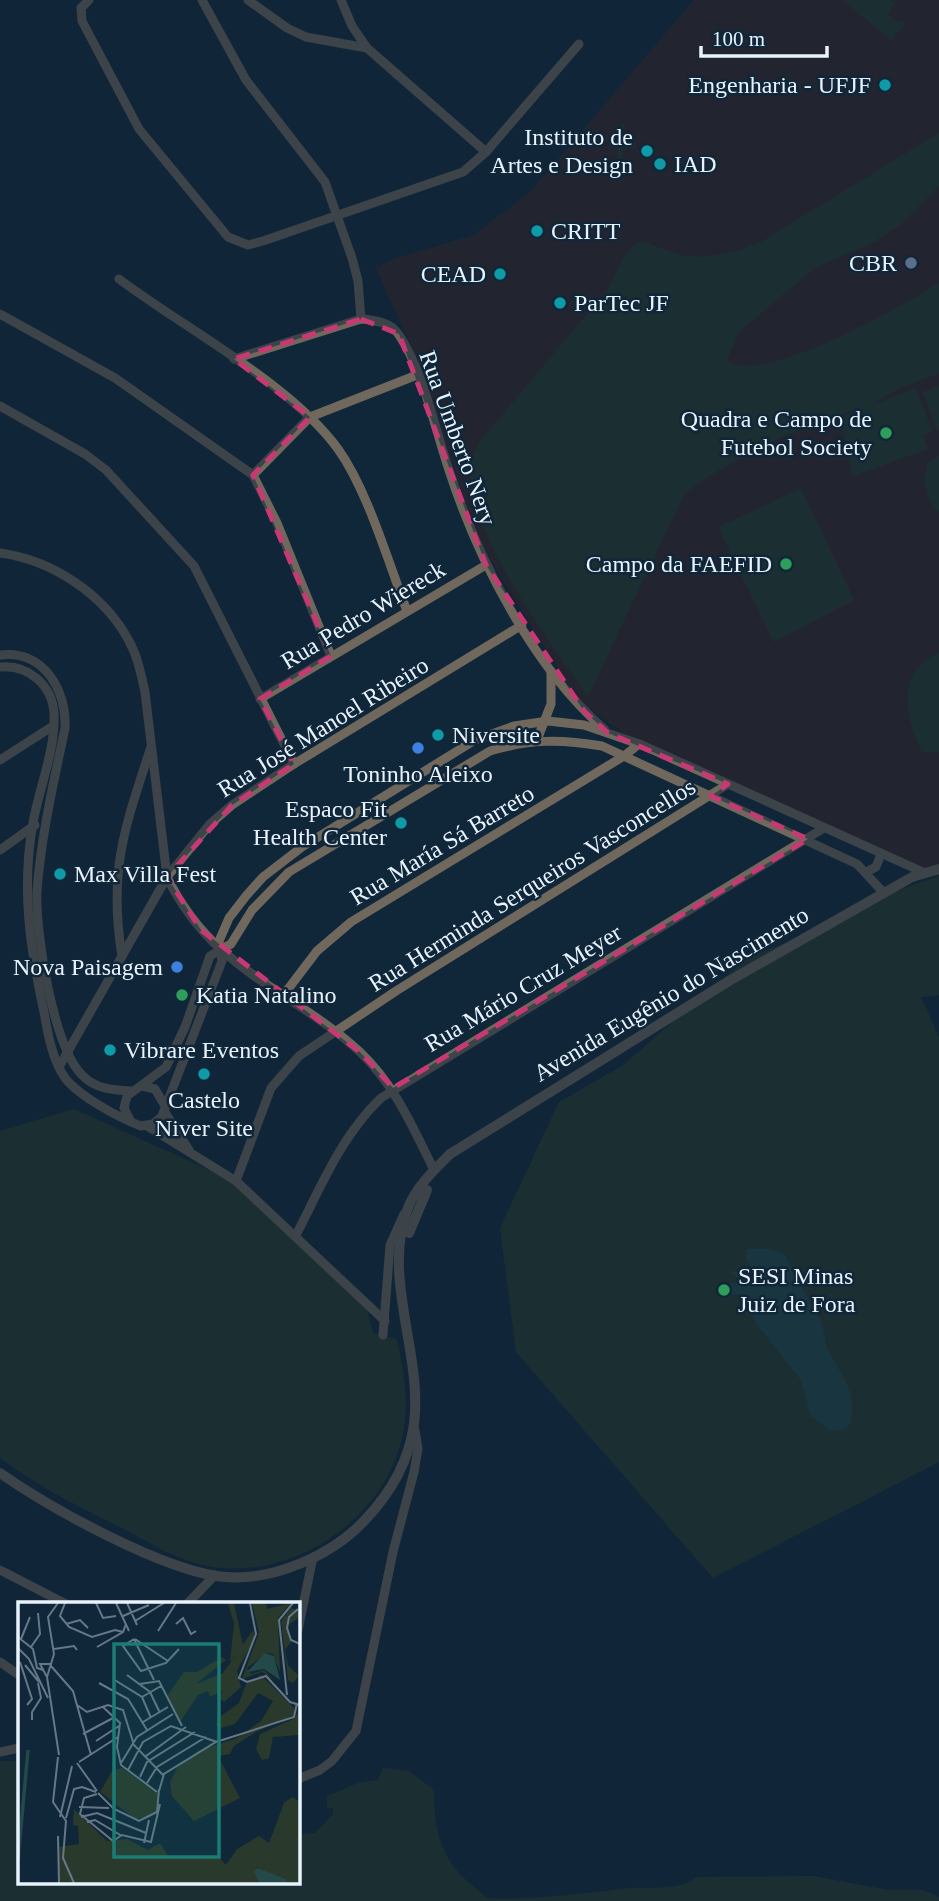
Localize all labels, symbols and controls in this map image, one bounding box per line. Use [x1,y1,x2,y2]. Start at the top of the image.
scale bar [701,14,827,58]
text: 100 m [712,27,765,51]
place label: Engenharia - UFJF [688,72,871,98]
marker: Engenharia - UFJF [877,77,893,93]
place label: Instituto de Artes e Design [490,124,633,178]
marker: Instituto de Artes e Design [639,143,655,159]
place label: IAD [674,151,717,177]
marker: IAD [652,156,668,172]
place label: CRITT [551,218,621,244]
marker: CRITT [529,223,545,239]
place label: CBR [849,250,897,276]
marker: CBR [903,255,919,271]
place label: CEAD [421,261,486,287]
marker: CEAD [492,266,508,282]
place label: ParTec JF [574,290,669,316]
marker: ParTec JF [552,295,568,311]
street label: Rua Umberto Nery [414,347,502,529]
place label: Quadra e Campo de Futebol Society [681,406,872,460]
marker: Quadra e Campo de Futebol Society [878,425,894,441]
place label: Campo da FAEFID [586,551,772,577]
street label: Rua Pedro Wiereck [276,556,450,674]
marker: Campo da FAEFID [778,556,794,572]
street label: Rua José Manoel Ribeiro [213,652,433,802]
place label: Niversite [452,722,540,748]
marker: Niversite [430,727,446,743]
marker: Toninho Aleixo [410,740,426,756]
place label: Toninho Aleixo [343,761,493,787]
street label: Rua Herminda Serqueiros Vasconcellos [364,773,700,997]
street label: Rua María Sá Barreto [345,780,539,910]
place label: Espaco Fit Health Center [253,796,387,850]
marker: Espaco Fit Health Center [393,815,409,831]
place label: Max Villa Fest [74,861,216,887]
marker: Max Villa Fest [52,866,68,882]
street label: Avenida Eugênio do Nascimento [529,901,813,1087]
street label: Rua Mário Cruz Meyer [420,919,626,1057]
place label: Nova Paisagem [13,954,163,980]
marker: Nova Paisagem [169,959,185,975]
place label: Katia Natalino [196,982,337,1008]
marker: Katia Natalino [174,987,190,1003]
place label: Vibrare Eventos [124,1037,279,1063]
marker: Vibrare Eventos [102,1042,118,1058]
marker: Castelo Niver Site [196,1066,212,1082]
place label: Castelo Niver Site [155,1087,253,1141]
place label: SESI Minas Juiz de Fora [738,1263,856,1317]
marker: SESI Minas Juiz de Fora [716,1282,732,1298]
inset map [18,1602,299,1884]

